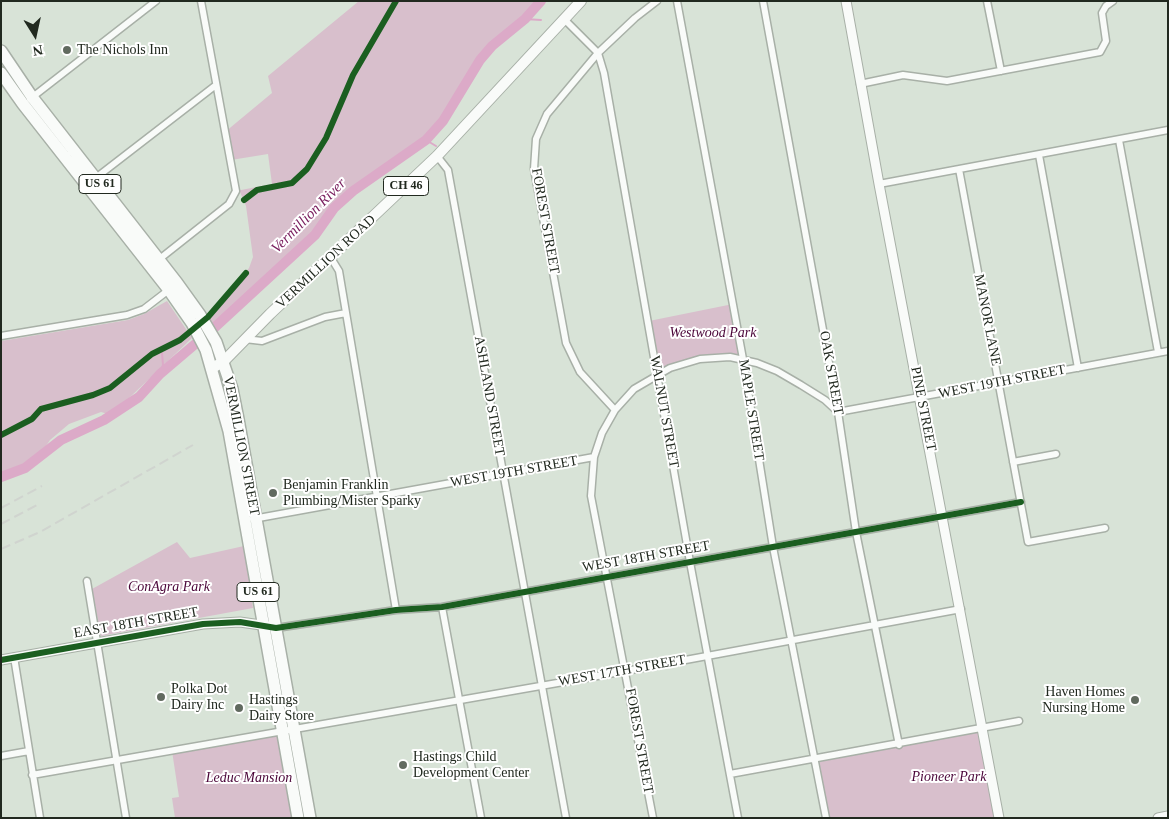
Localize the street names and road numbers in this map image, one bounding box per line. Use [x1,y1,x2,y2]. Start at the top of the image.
street label: FOREST STREET [527,167,563,275]
road number: US 61 [79,174,121,193]
road number: CH 46 [384,177,428,196]
street label: VERMILLION ROAD [273,211,379,313]
street label: MANOR LANE [970,273,1004,367]
street label: OAK STREET [815,330,847,416]
street label: ASHLAND STREET [470,335,508,457]
street label: WALNUT STREET [646,354,682,470]
street label: MAPLE STREET [735,358,767,462]
street label: WEST 19TH STREET [937,361,1067,403]
street label: PINE STREET [907,365,939,453]
street label: VERMILLION STREET [219,375,263,517]
street label: WEST 19TH STREET [449,453,579,491]
street label: WEST 18TH STREET [581,538,711,576]
road number: US 61 [237,582,279,602]
street label: EAST 18TH STREET [73,604,199,642]
street label: WEST 17TH STREET [557,652,687,690]
street label: FOREST STREET [621,687,657,795]

